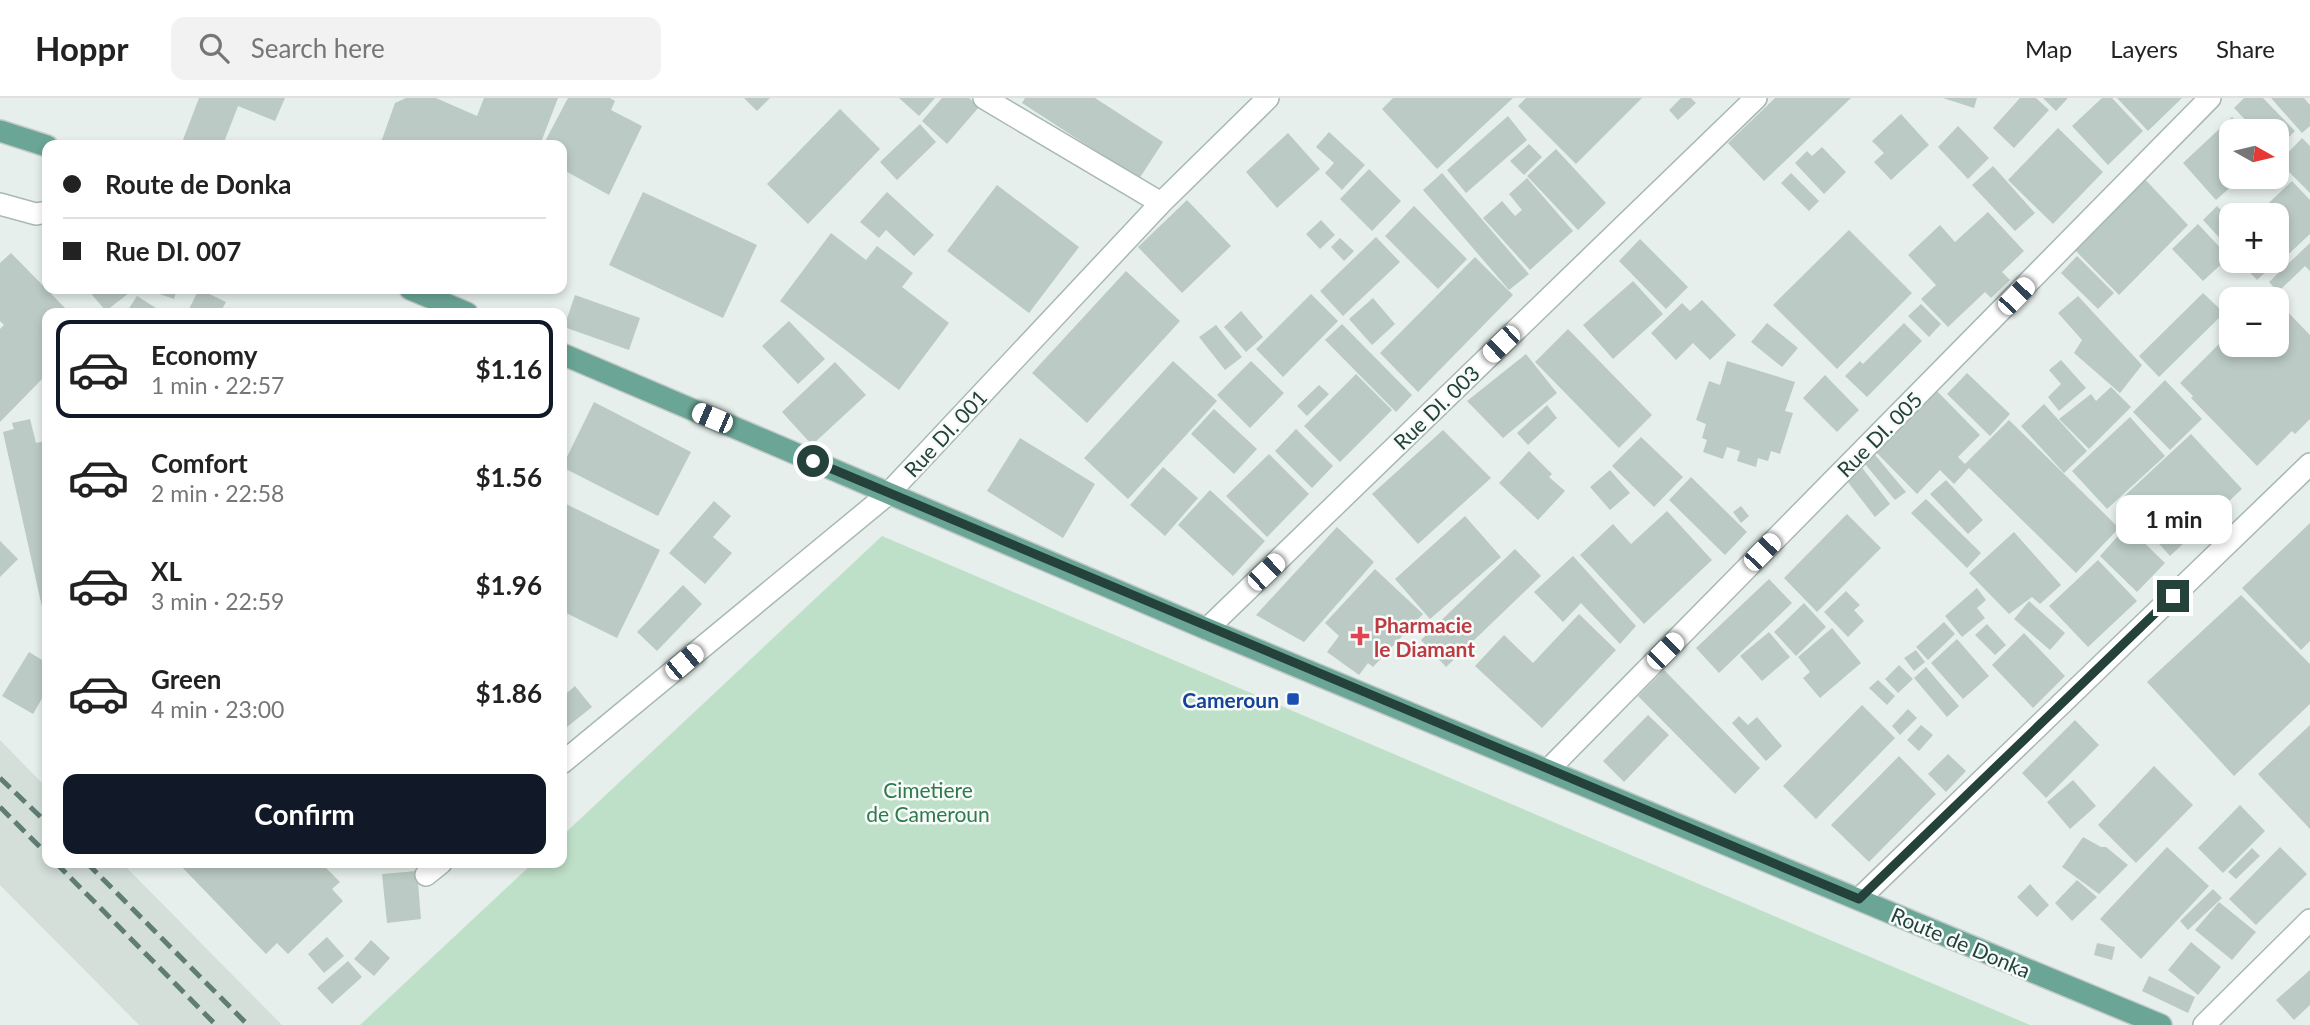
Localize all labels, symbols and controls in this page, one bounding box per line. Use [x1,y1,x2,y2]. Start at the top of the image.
search box [171,17,661,80]
text: Hoppr [35,28,129,68]
icon: search [195,29,233,67]
text: Search here [251,32,385,64]
text: Map [2025,34,2072,63]
text: Layers [2110,34,2178,63]
text: Share [2216,34,2275,63]
north arrow [2219,119,2289,189]
map controls [2219,119,2289,357]
text: Route de Donka [105,168,291,200]
button: + [2219,203,2289,273]
text: Rue DI. 007 [105,235,241,267]
car [1994,274,2039,318]
button: − [2219,287,2289,357]
car [1479,322,1524,366]
icon: car [67,338,130,401]
text: Economy [151,339,257,371]
text: $1.16 [476,353,542,385]
street label: Rue DI. 003 [1388,360,1484,454]
text: 1 min · 22:57 [151,371,284,399]
street label: Rue DI. 001 [898,384,992,482]
street label: Rue DI. 005 [1831,386,1927,482]
car [689,400,736,436]
route start [797,445,829,477]
icon: car [67,446,130,509]
text: Comfort [151,447,248,479]
text: $1.56 [476,461,542,493]
text: 2 min · 22:58 [151,479,284,507]
callout: 1 min [2115,494,2231,544]
text: 1 min [2145,505,2203,533]
car [1740,530,1785,574]
car [1244,550,1289,594]
icon: car [67,554,130,617]
text: XL [151,555,182,587]
text: $1.96 [476,569,542,601]
route end [2157,580,2189,612]
text: 3 min · 22:59 [151,587,284,615]
place label: Pharmacie le Diamant [1374,612,1475,661]
marker: Pharmacie le Diamant [1352,628,1368,644]
car [1643,629,1688,673]
car [662,640,707,684]
icon: car [67,662,130,725]
text: Green [151,663,221,695]
text: $1.86 [476,677,542,709]
place label: Cameroun [1182,687,1279,712]
marker: Cameroun [1285,691,1301,707]
text: 4 min · 23:00 [151,695,284,723]
button: Confirm [63,774,546,854]
park label: Cimetiere de Cameroun [866,777,990,826]
street label: Route de Donka [1888,901,2034,983]

